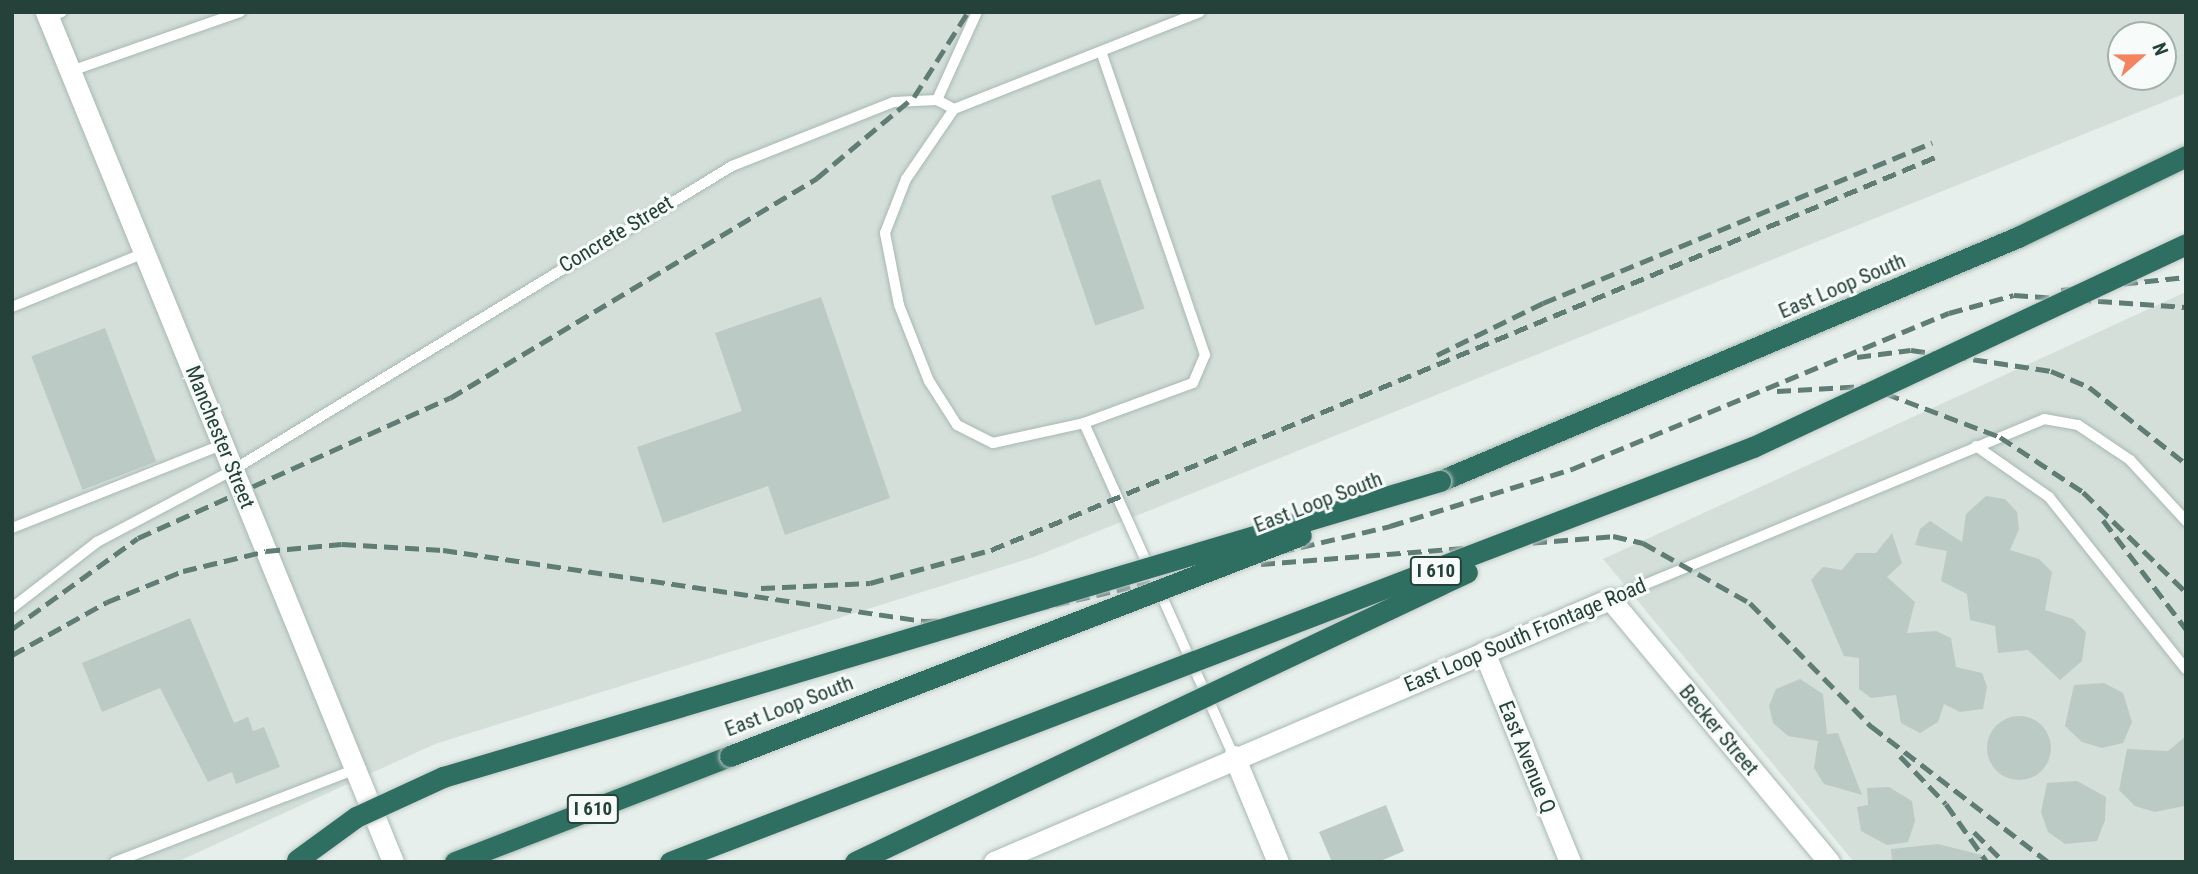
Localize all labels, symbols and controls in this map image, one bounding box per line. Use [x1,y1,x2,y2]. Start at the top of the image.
north arrow [2107,21,2177,91]
text: N [2147,39,2173,59]
street label: Concrete Street [554,190,678,278]
street label: East Loop South [1775,248,1909,324]
street label: Manchester Street [180,362,260,512]
street label: East Loop South [1250,466,1386,538]
road number: I 610 [1410,556,1462,586]
street label: East Loop South Frontage Road [1400,573,1650,697]
street label: East Loop South [721,670,857,742]
street label: Becker Street [1674,680,1764,780]
street label: East Avenue Q [1493,697,1561,817]
road number: I 610 [567,794,619,824]

